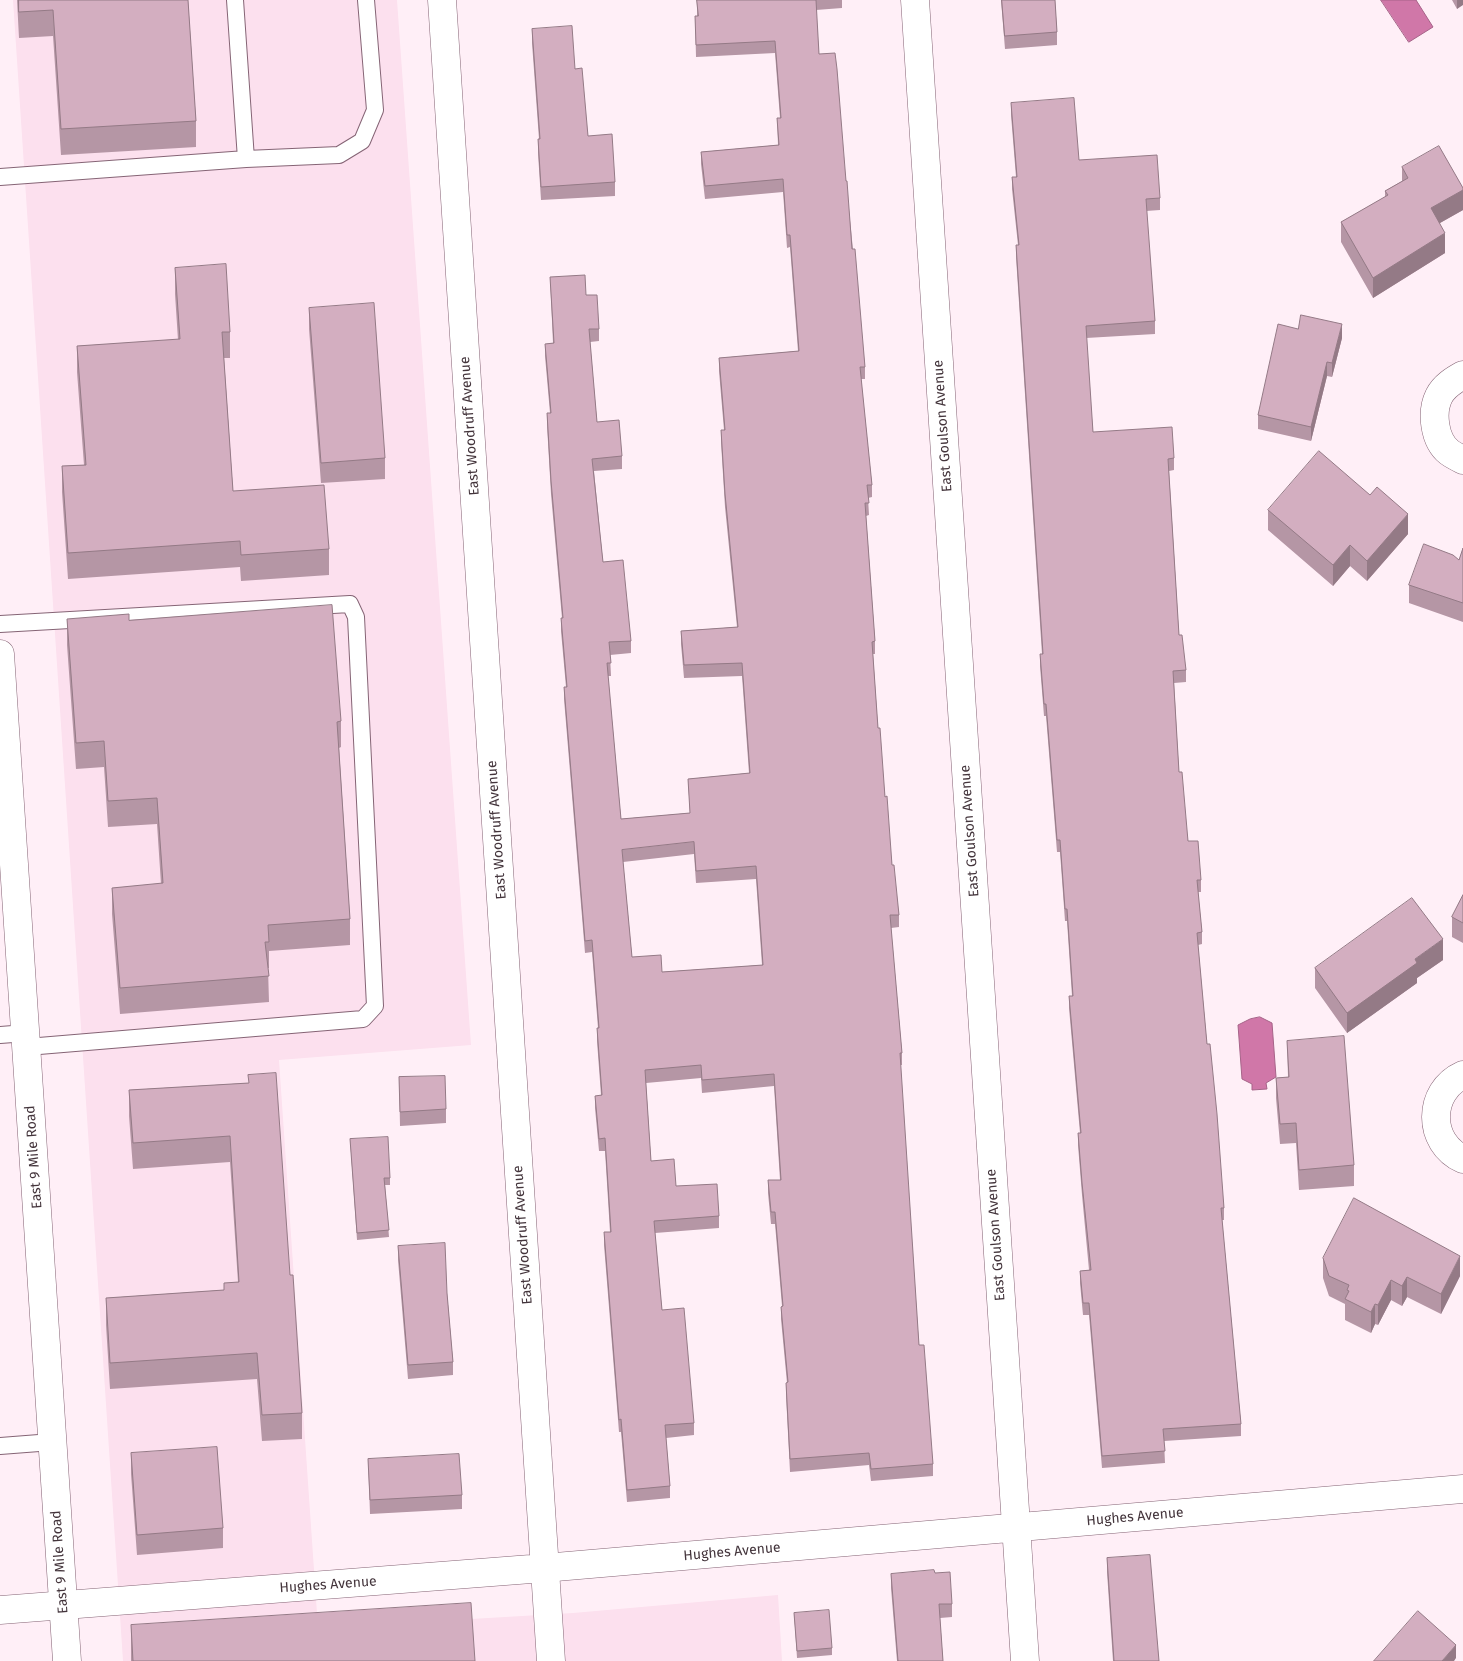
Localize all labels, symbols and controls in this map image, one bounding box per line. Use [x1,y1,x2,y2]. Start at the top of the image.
street label: East Woodruff Avenue [457,356,483,496]
street label: East Goulson Avenue [930,359,956,493]
street label: East Woodruff Avenue [484,760,510,900]
street label: East Goulson Avenue [957,764,983,898]
street label: East 9 Mile Road [22,1105,46,1209]
street label: East Woodruff Avenue [510,1165,536,1305]
street label: East Goulson Avenue [983,1168,1009,1302]
street label: Hughes Avenue [1086,1504,1184,1530]
street label: East 9 Mile Road [48,1510,72,1614]
street label: Hughes Avenue [683,1539,781,1565]
street label: Hughes Avenue [279,1573,377,1597]

